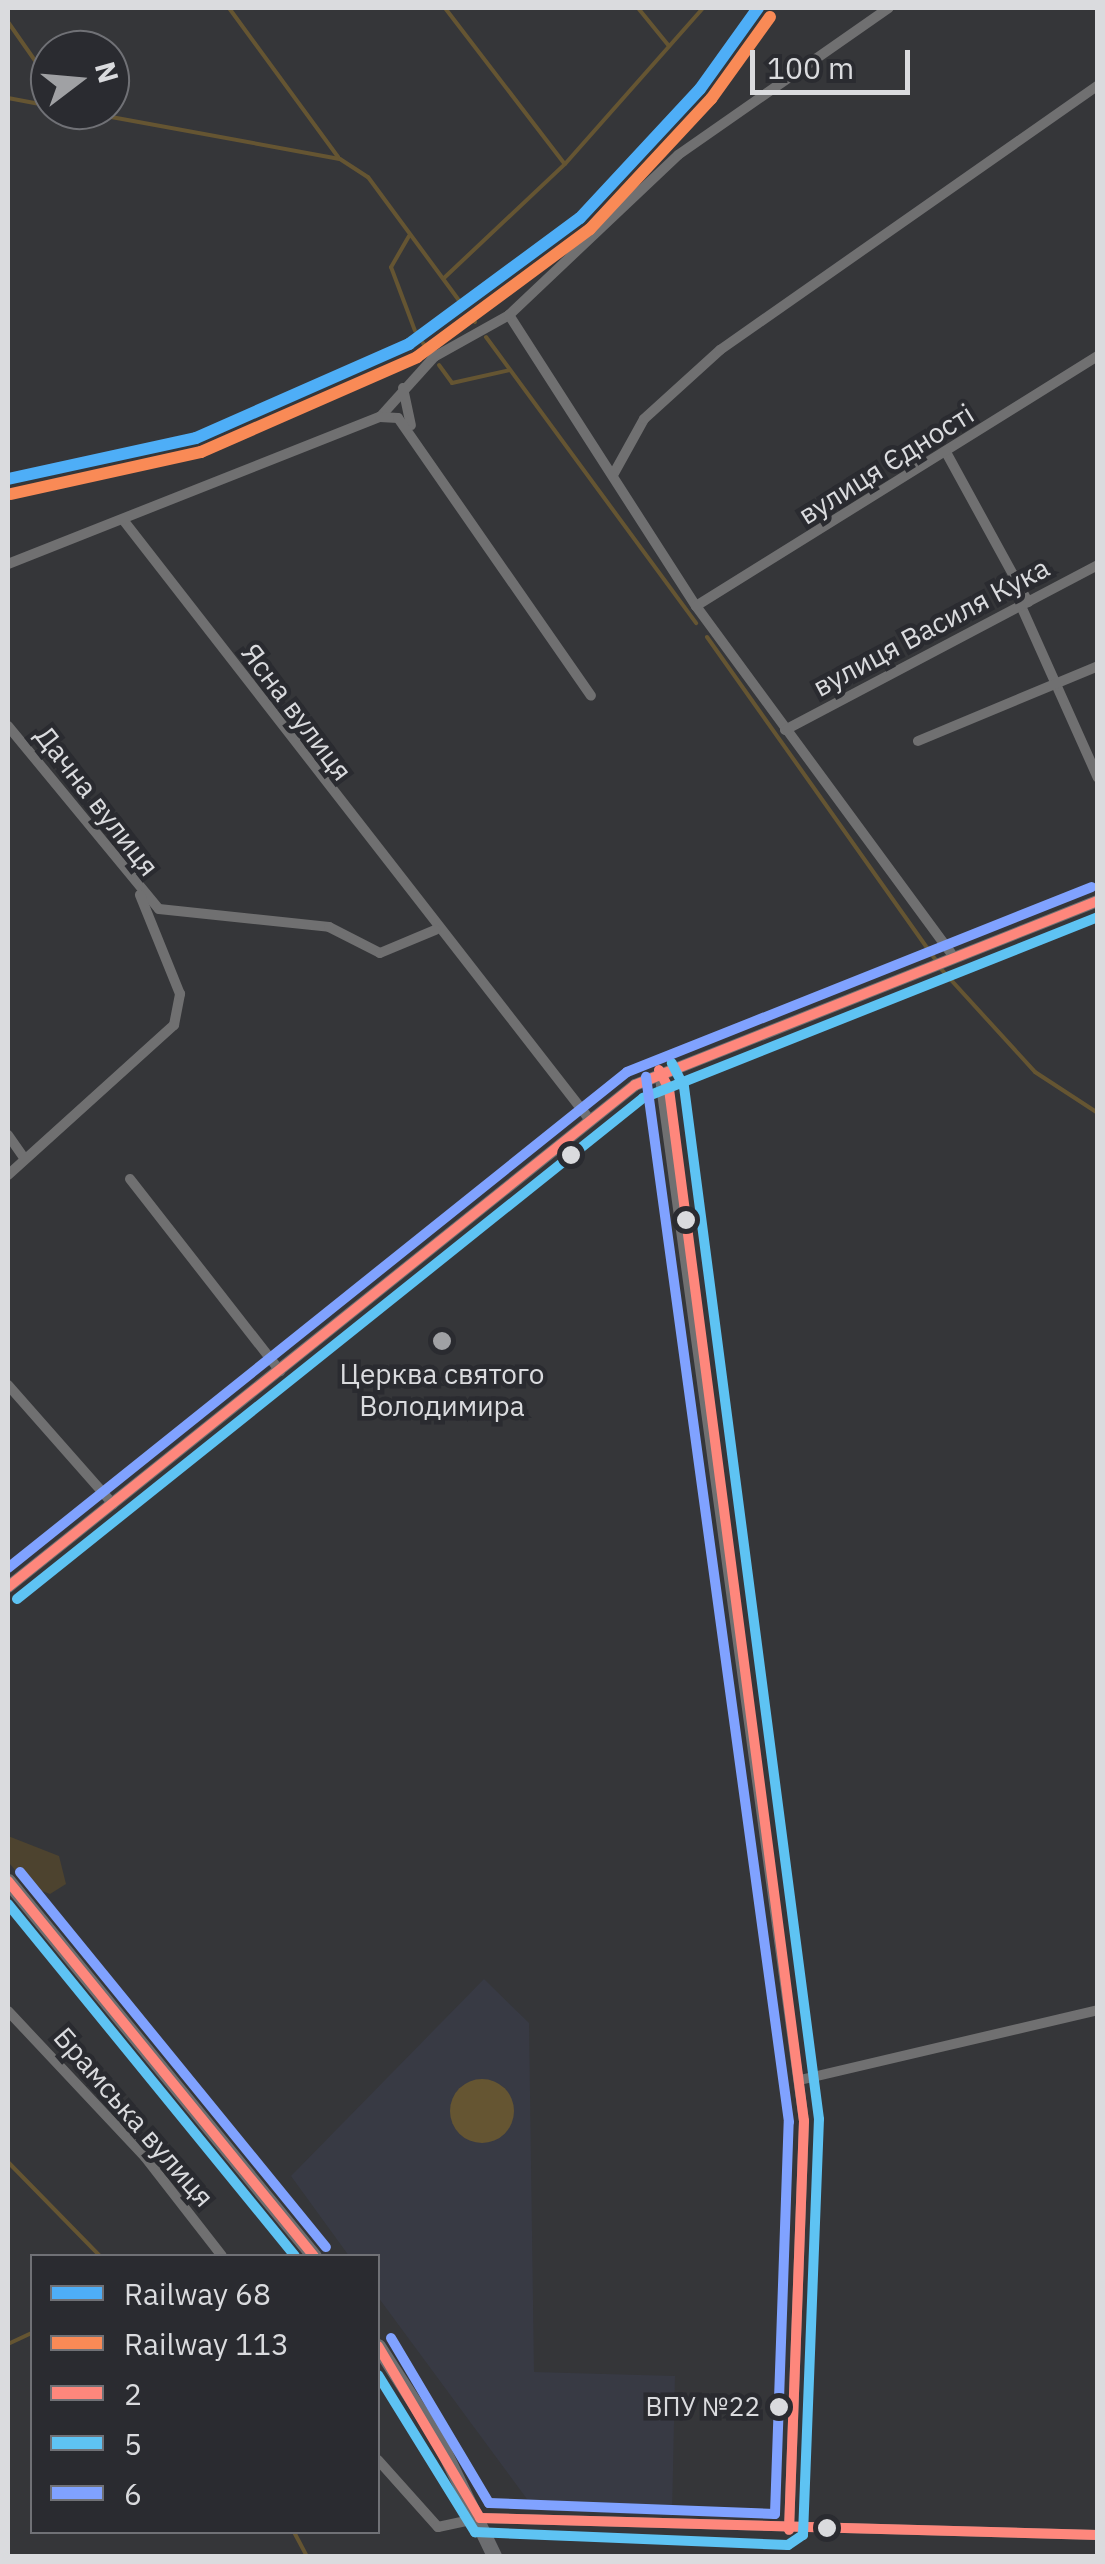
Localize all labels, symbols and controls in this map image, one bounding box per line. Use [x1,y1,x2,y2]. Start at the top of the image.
north arrow [30,30,130,130]
scale bar [755,30,915,92]
text: 100 m [767,48,854,87]
text: N [87,57,128,87]
street label: вулиця Єдності [792,397,980,531]
street label: вулиця Василя Кука [807,551,1055,703]
street label: Ясна вулиця [235,637,359,787]
street label: Дачна вулиця [28,719,166,883]
unlabelled marker [561,1145,581,1165]
unlabelled marker [676,1210,696,1230]
marker: Церква святого Володимира [431,1330,453,1352]
place label: Церква святого Володимира [340,1357,544,1423]
street label: Брамська вулиця [47,2020,221,2214]
legend [30,2254,380,2534]
text: Railway 68 [124,2274,271,2313]
text: Railway 113 [124,2324,289,2363]
text: 2 [124,2374,142,2413]
place label: ВПУ №22 [645,2391,760,2423]
marker: ВПУ №22 [769,2397,789,2417]
text: 5 [124,2424,142,2463]
text: 6 [124,2474,142,2513]
unlabelled marker [817,2518,837,2538]

